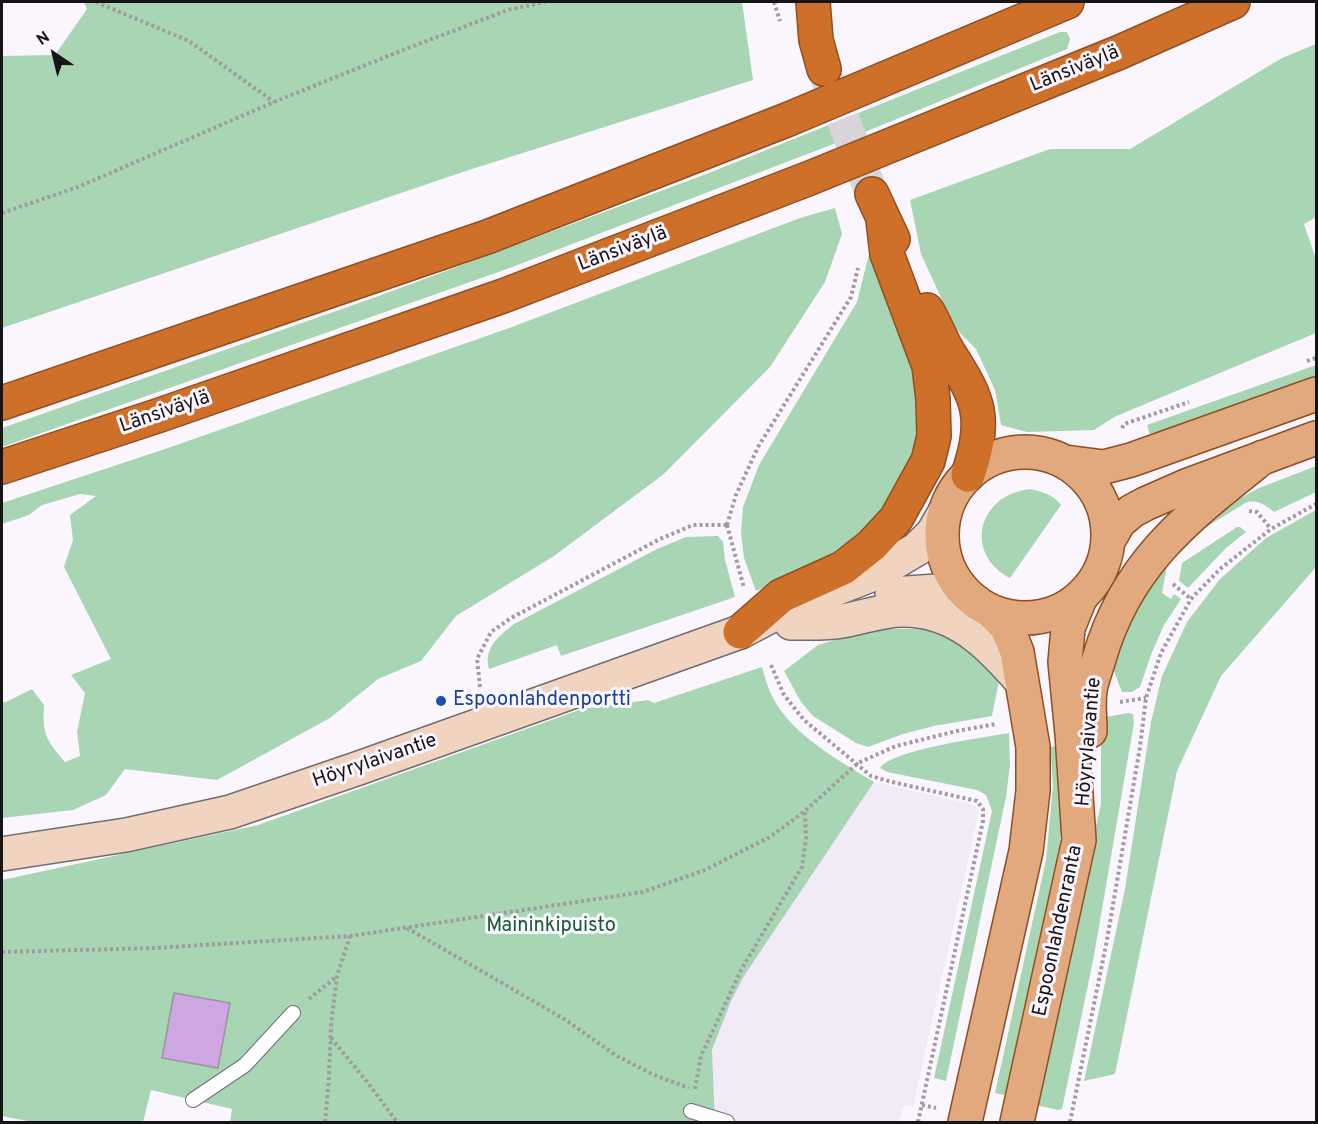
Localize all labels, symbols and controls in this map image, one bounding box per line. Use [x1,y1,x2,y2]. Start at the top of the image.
north arrow [24,24,84,84]
text: N [33,28,54,51]
street label: Länsiväylä [1027,41,1123,99]
street label: Länsiväylä [575,222,671,278]
street label: Länsiväylä [117,386,213,440]
street label: Höyrylaivantie [1072,676,1108,808]
place label: Espoonlahdenportti [453,689,631,713]
marker: Espoonlahdenportti [434,694,448,708]
street label: Höyrylaivantie [310,730,440,794]
street label: Espoonlahdenranta [1029,843,1089,1019]
park label: Maininkipuisto [486,915,616,939]

